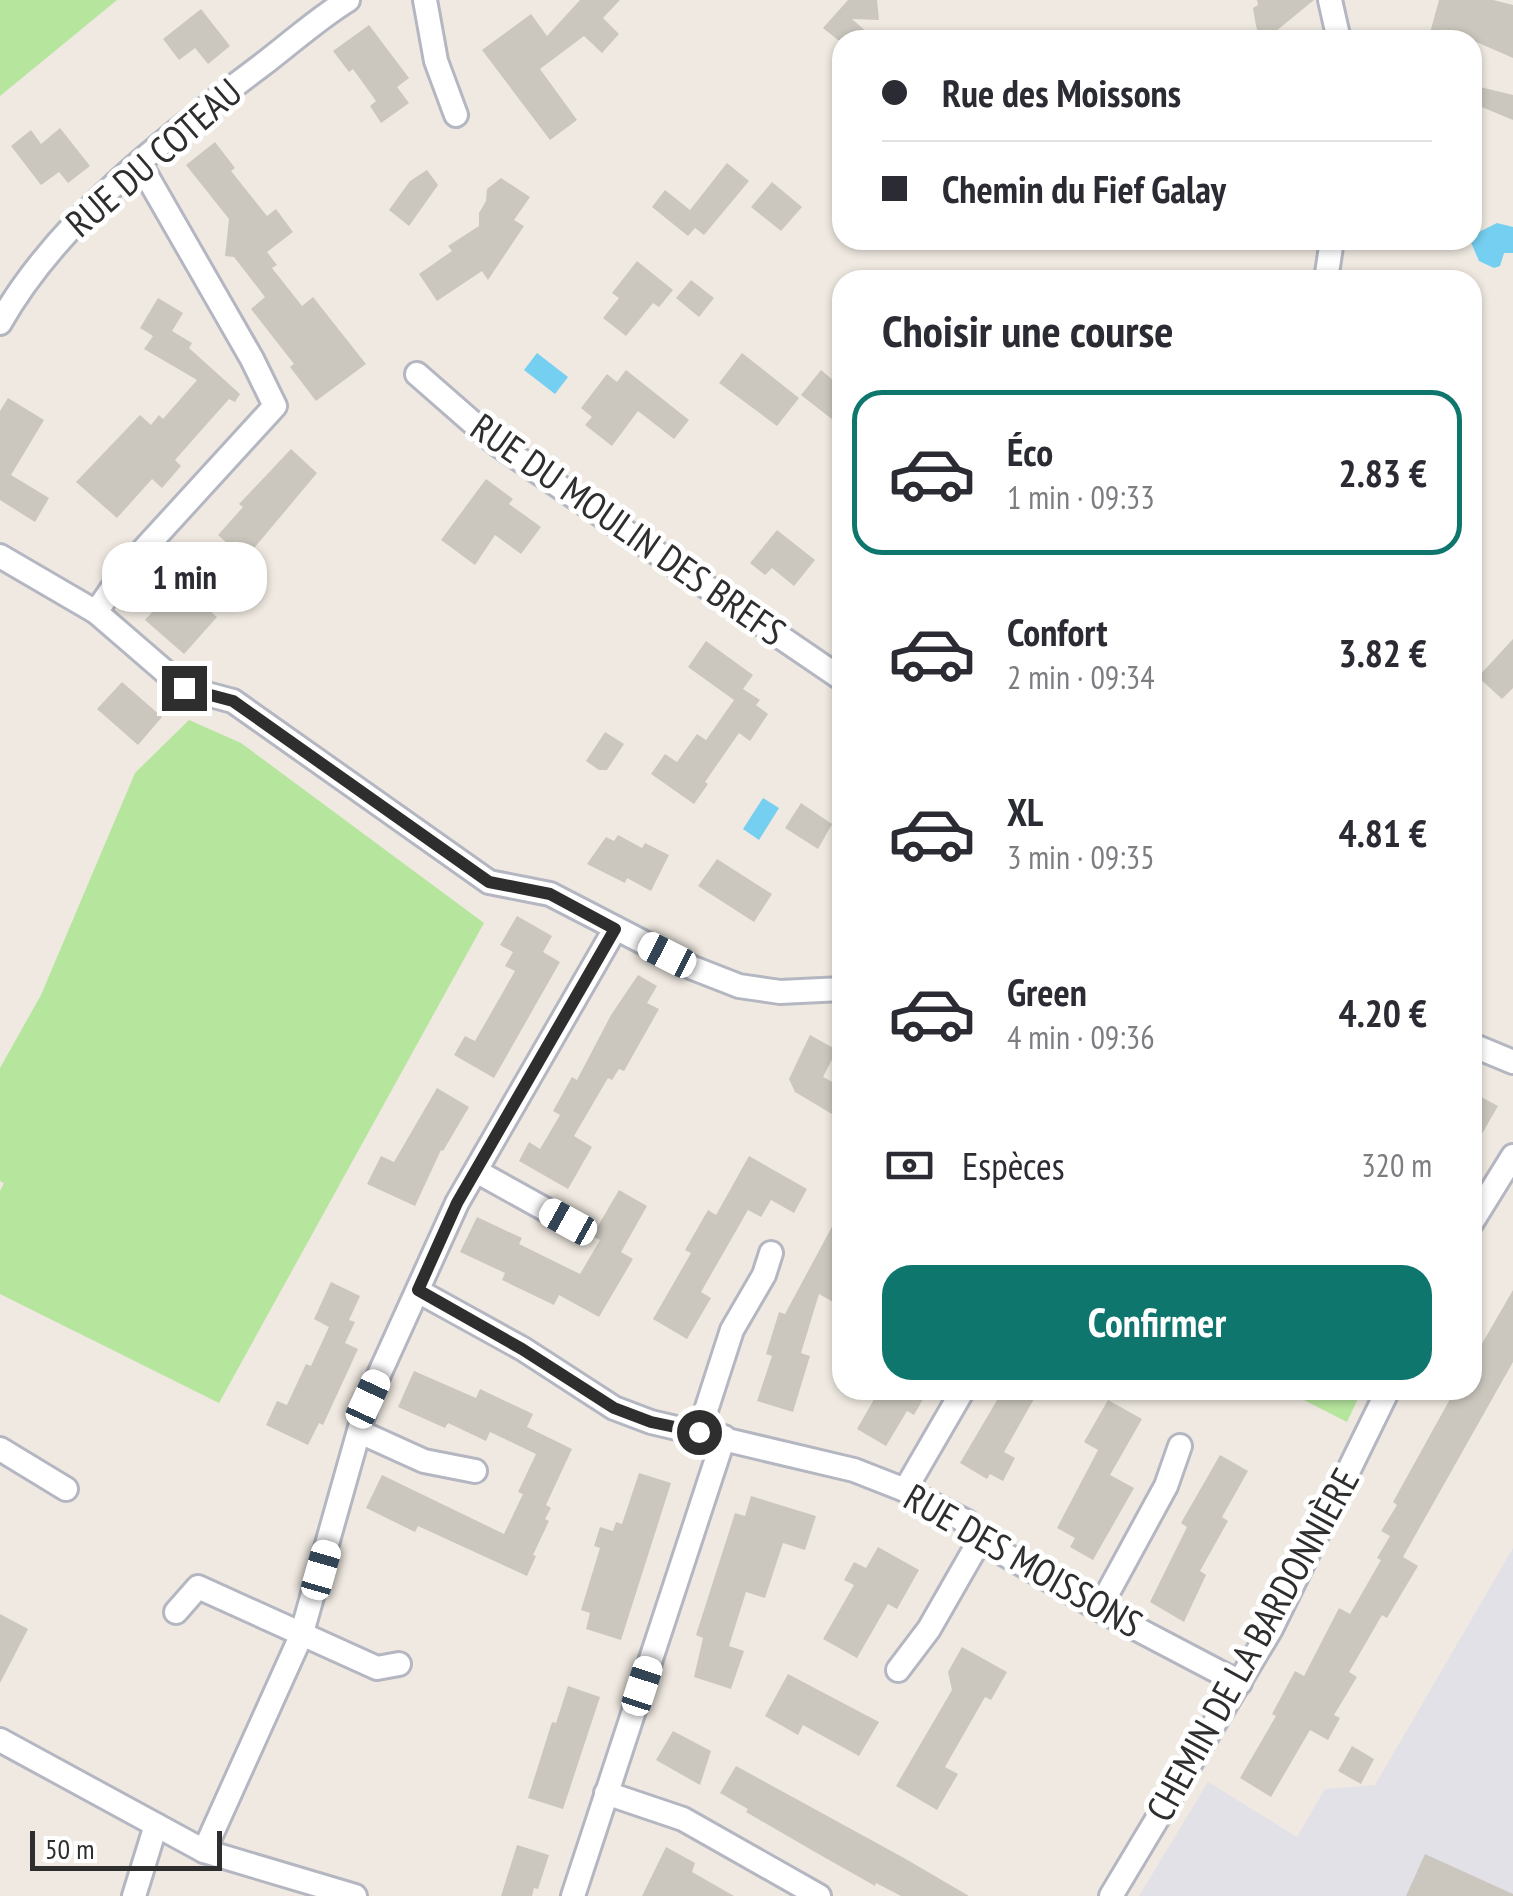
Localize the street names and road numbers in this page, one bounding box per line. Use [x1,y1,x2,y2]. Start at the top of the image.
street label: RUE DU COTEAU [55,67,251,247]
street label: RUE DU MOULIN DES BREFS [462,402,796,656]
street label: CHEMIN DE LA BARDONNIÈRE [1134,1459,1369,1829]
street label: RUE DES MOISSONS [896,1472,1152,1648]

